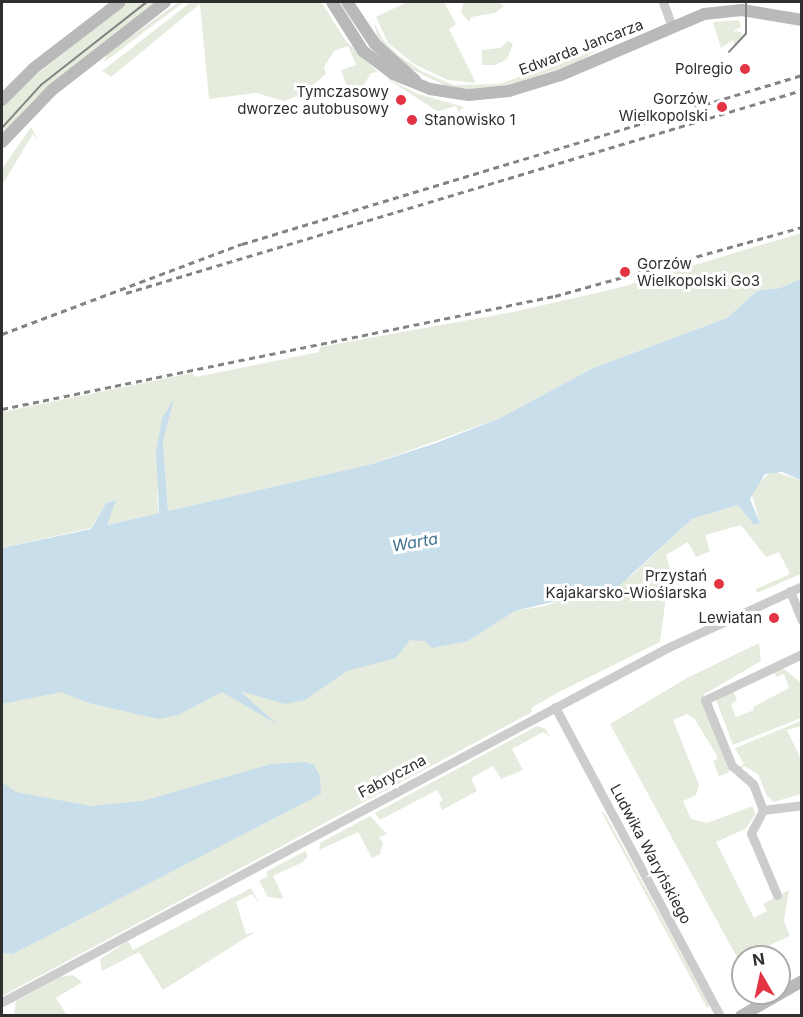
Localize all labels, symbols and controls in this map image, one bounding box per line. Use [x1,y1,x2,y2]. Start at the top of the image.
street label: Edwarda Jancarza [516,15,646,79]
place label: Polregio [675,60,733,78]
marker: Polregio [738,62,752,76]
place label: Tymczasowy dworzec autobusowy [237,82,389,117]
place label: Gorzów Wielkopolski [619,89,708,124]
marker: Tymczasowy dworzec autobusowy [394,93,408,107]
marker: Gorzów Wielkopolski [713,98,731,116]
place label: Stanowisko 1 [424,111,516,129]
marker: Stanowisko 1 [405,113,419,127]
place label: Gorzów Wielkopolski Go3 [637,254,760,289]
marker: Gorzów Wielkopolski Go3 [618,265,632,279]
water label: Warta [391,529,439,555]
place label: Przystań Kajakarsko-Wioślarska [546,566,707,601]
marker: Przystań Kajakarsko-Wioślarska [712,577,726,591]
place label: Lewiatan [698,609,762,627]
marker: Lewiatan [767,611,781,625]
street label: Fabryczna [355,751,429,801]
street label: Ludwika Waryńskiego [607,781,695,927]
north arrow [731,945,791,1005]
text: N [751,948,766,970]

